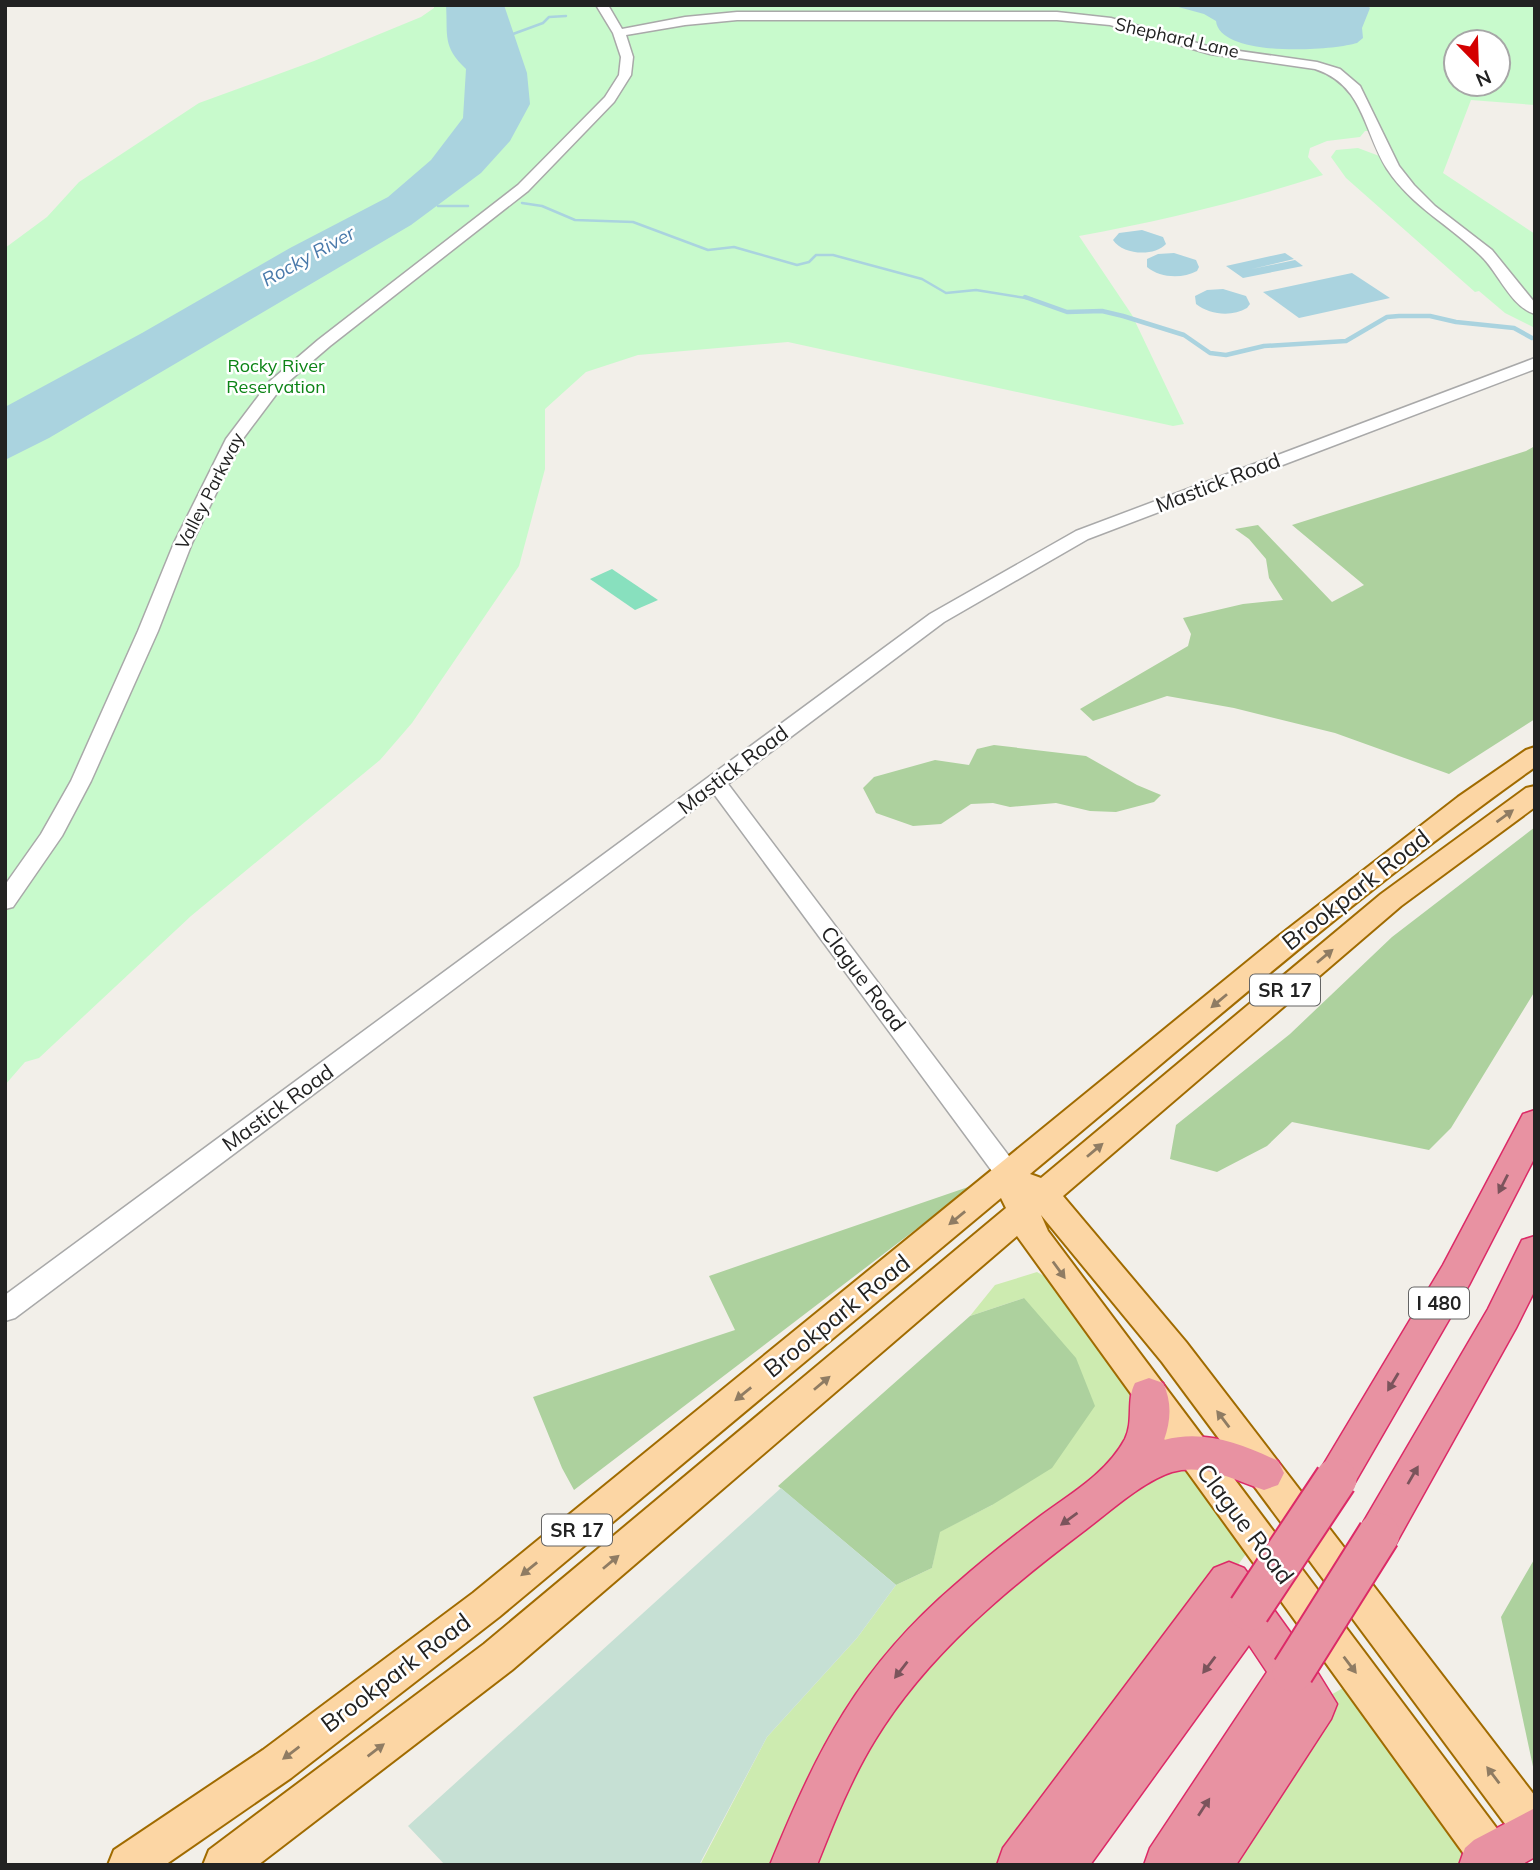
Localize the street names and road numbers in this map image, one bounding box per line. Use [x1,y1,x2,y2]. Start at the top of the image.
street label: Shephard Lane [1113,12,1241,63]
street label: Valley Parkway [170,428,249,553]
street label: Mastick Road [1152,446,1284,518]
street label: Mastick Road [672,719,793,819]
street label: Brookpark Road [1275,822,1435,956]
street label: Clague Road [816,921,912,1036]
road number: SR 17 [1250,974,1320,1006]
street label: Mastick Road [217,1058,338,1156]
street label: Brookpark Road [757,1247,916,1383]
road number: I 480 [1409,1288,1469,1318]
street label: Clague Road [1191,1457,1301,1590]
road number: SR 17 [542,1514,612,1546]
street label: Brookpark Road [315,1606,476,1738]

